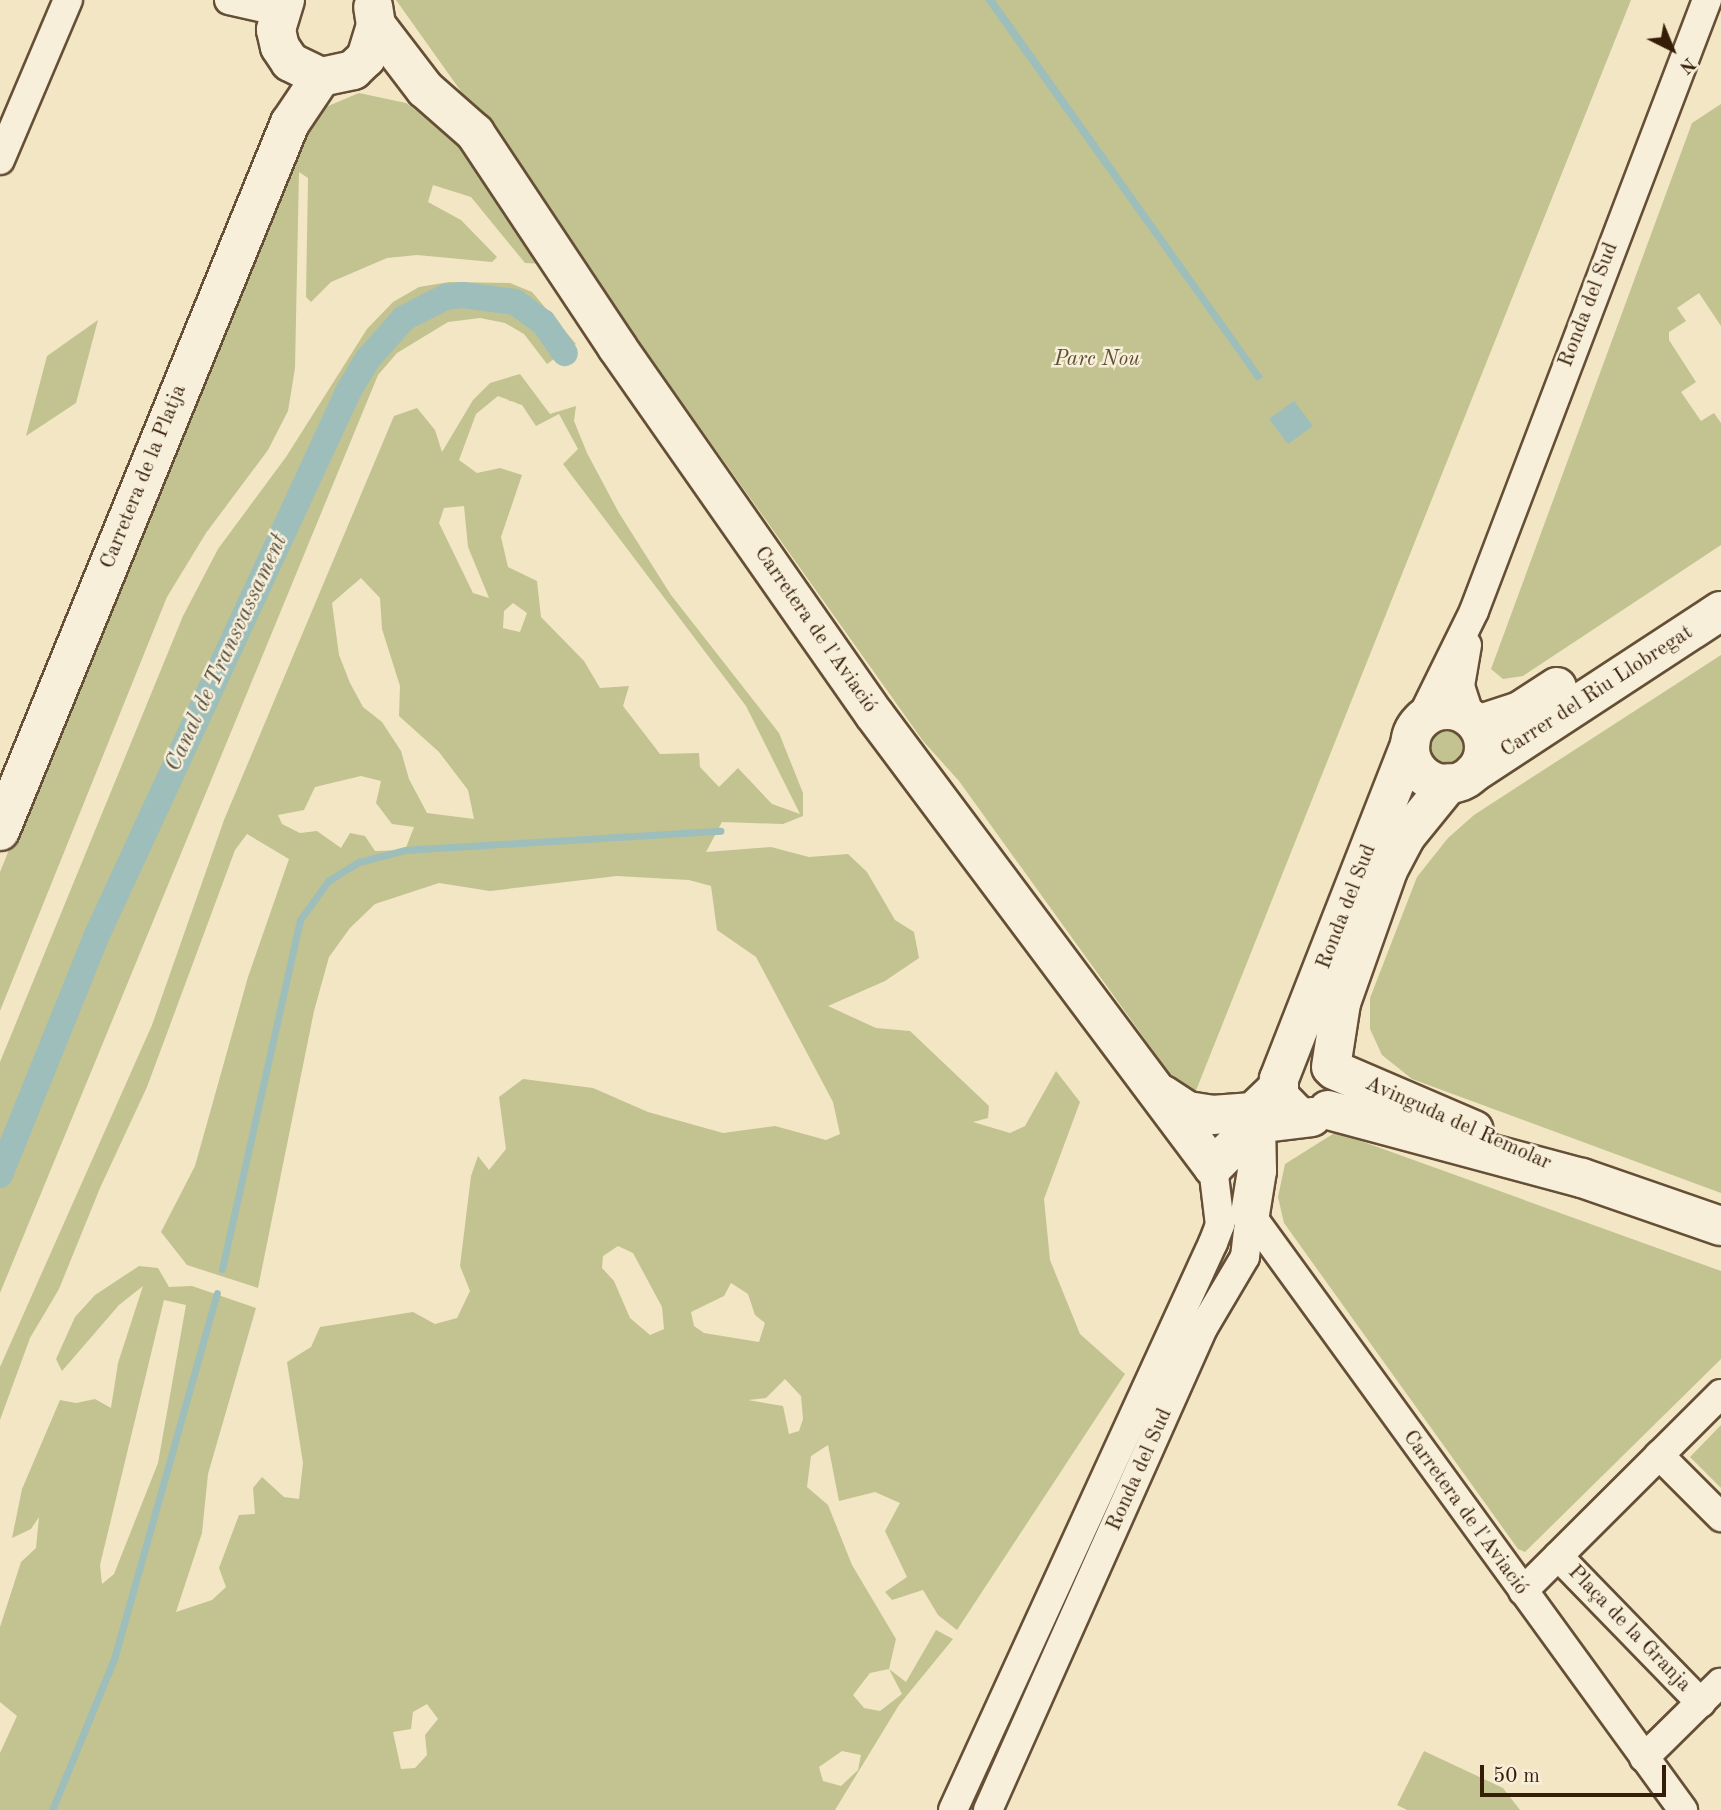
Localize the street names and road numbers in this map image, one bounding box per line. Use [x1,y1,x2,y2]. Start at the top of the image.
street label: Ronda del Sud [1554,239,1624,371]
street label: Carretera de la Platja [96,381,192,573]
street label: Carretera de l'Aviació [748,542,882,718]
street label: Carrer del Riu Llobregat [1496,620,1698,764]
street label: Ronda del Sud [1312,841,1382,973]
street label: Avinguda del Remolar [1361,1072,1555,1176]
street label: Ronda del Sud [1102,1405,1178,1535]
street label: Carretera de l'Aviació [1397,1426,1533,1600]
street label: Plaça de la Granja [1562,1560,1696,1698]

